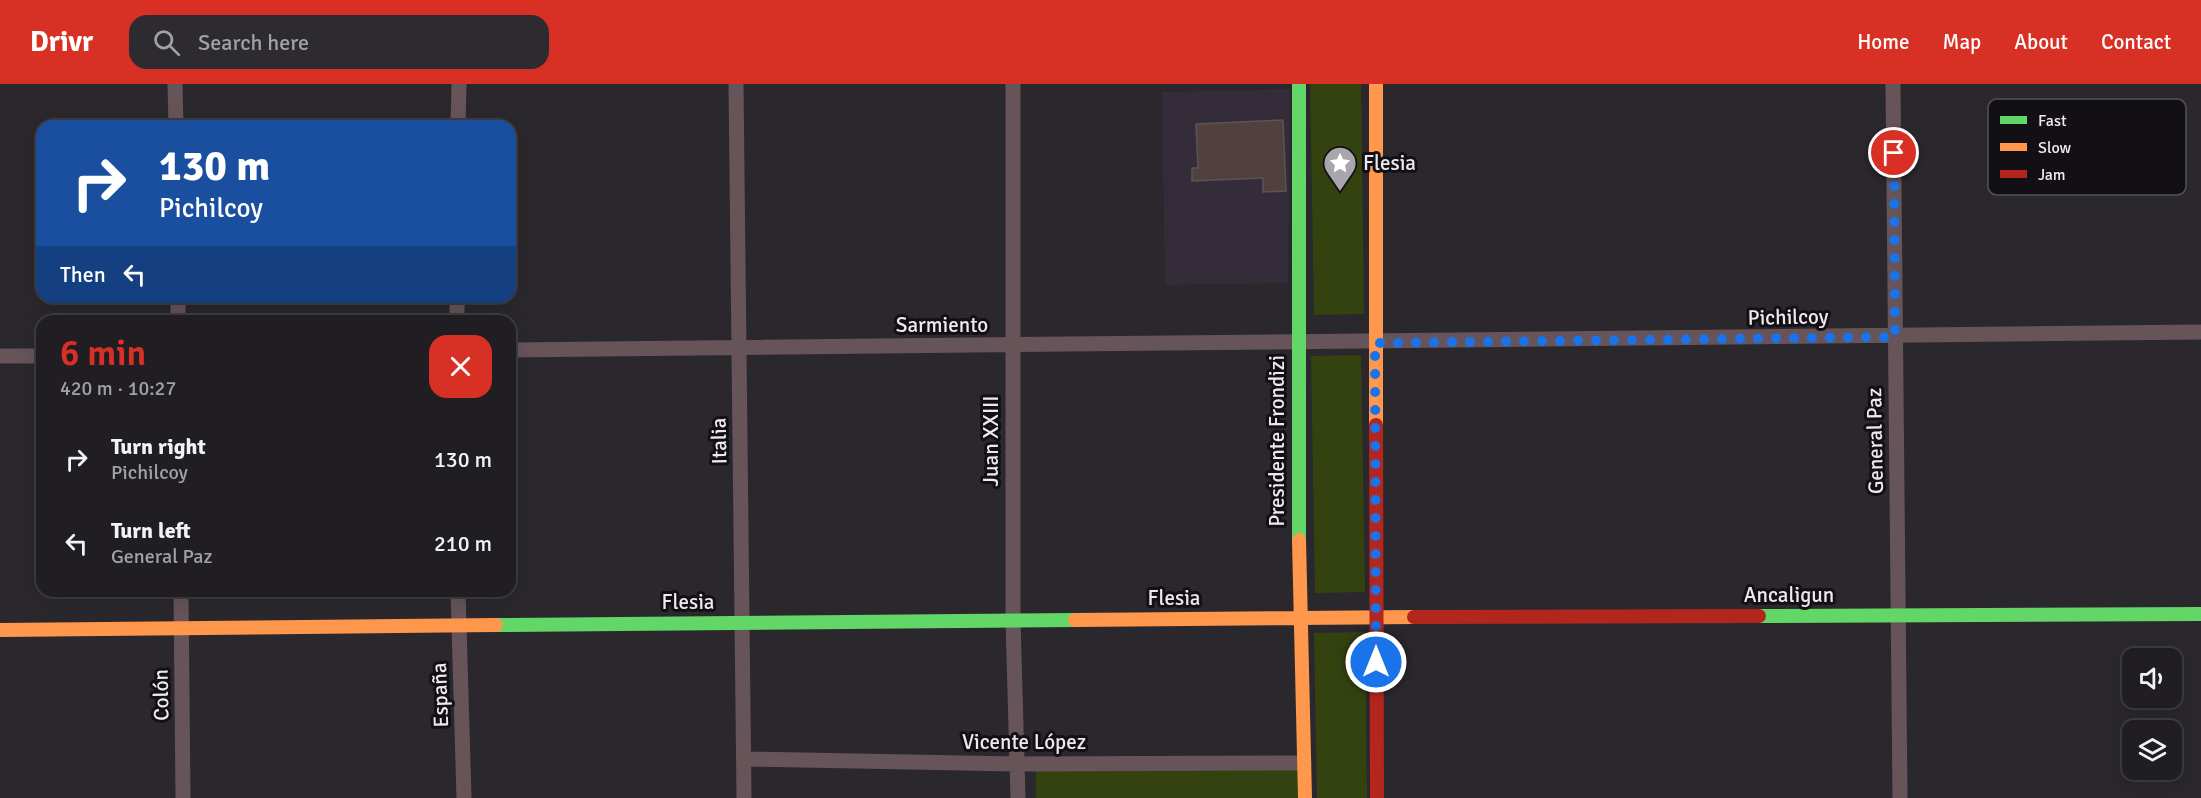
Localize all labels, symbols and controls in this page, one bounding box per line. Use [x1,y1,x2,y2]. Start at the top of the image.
search box [129,15,549,69]
text: Drivr [30,25,93,59]
icon: search [150,26,183,59]
text: Search here [198,29,309,56]
text: Home [1857,29,1910,55]
text: Map [1943,29,1981,55]
text: About [2014,29,2068,55]
text: Contact [2101,29,2171,55]
legend [1988,99,2186,195]
text: Fast [2038,111,2067,131]
pin [1868,127,1919,178]
icon: arrive [1877,136,1910,169]
text: Slow [2038,138,2072,158]
text: 130 m [159,141,270,192]
icon: right [60,144,138,222]
place icon: Flesia [1322,145,1358,192]
place label: Flesia [1363,150,1416,176]
text: Jam [2038,165,2066,185]
text: Pichilcoy [159,192,263,225]
icon: left [118,258,151,291]
text: Then [60,261,106,288]
street label: Pichilcoy [1747,303,1829,331]
street label: Sarmiento [896,312,988,338]
text: 6 min [60,331,146,376]
button: close [429,335,492,398]
street label: Presidente Frondizi [1264,355,1290,527]
text: 420 m · 10:27 [60,376,176,401]
street label: General Paz [1861,388,1889,494]
street label: Juan XXIII [978,396,1004,486]
street label: Italia [706,417,732,465]
text: Turn right [111,433,206,460]
icon: right [60,443,93,476]
text: 130 m [434,446,492,473]
text: Pichilcoy [111,460,188,485]
text: Turn left [111,517,191,544]
icon: left [60,527,93,560]
text: 210 m [434,530,492,557]
text: General Paz [111,544,212,569]
street label: Ancaligun [1744,582,1834,608]
street label: Flesia [1148,585,1200,611]
street label: Flesia [662,589,714,615]
position arrow [1344,630,1408,694]
map controls [2122,648,2182,780]
button: sound [2122,648,2182,708]
street label: España [426,662,454,728]
street label: Colón [148,669,174,721]
button: layers [2122,720,2182,780]
street label: Vicente López [962,729,1086,755]

